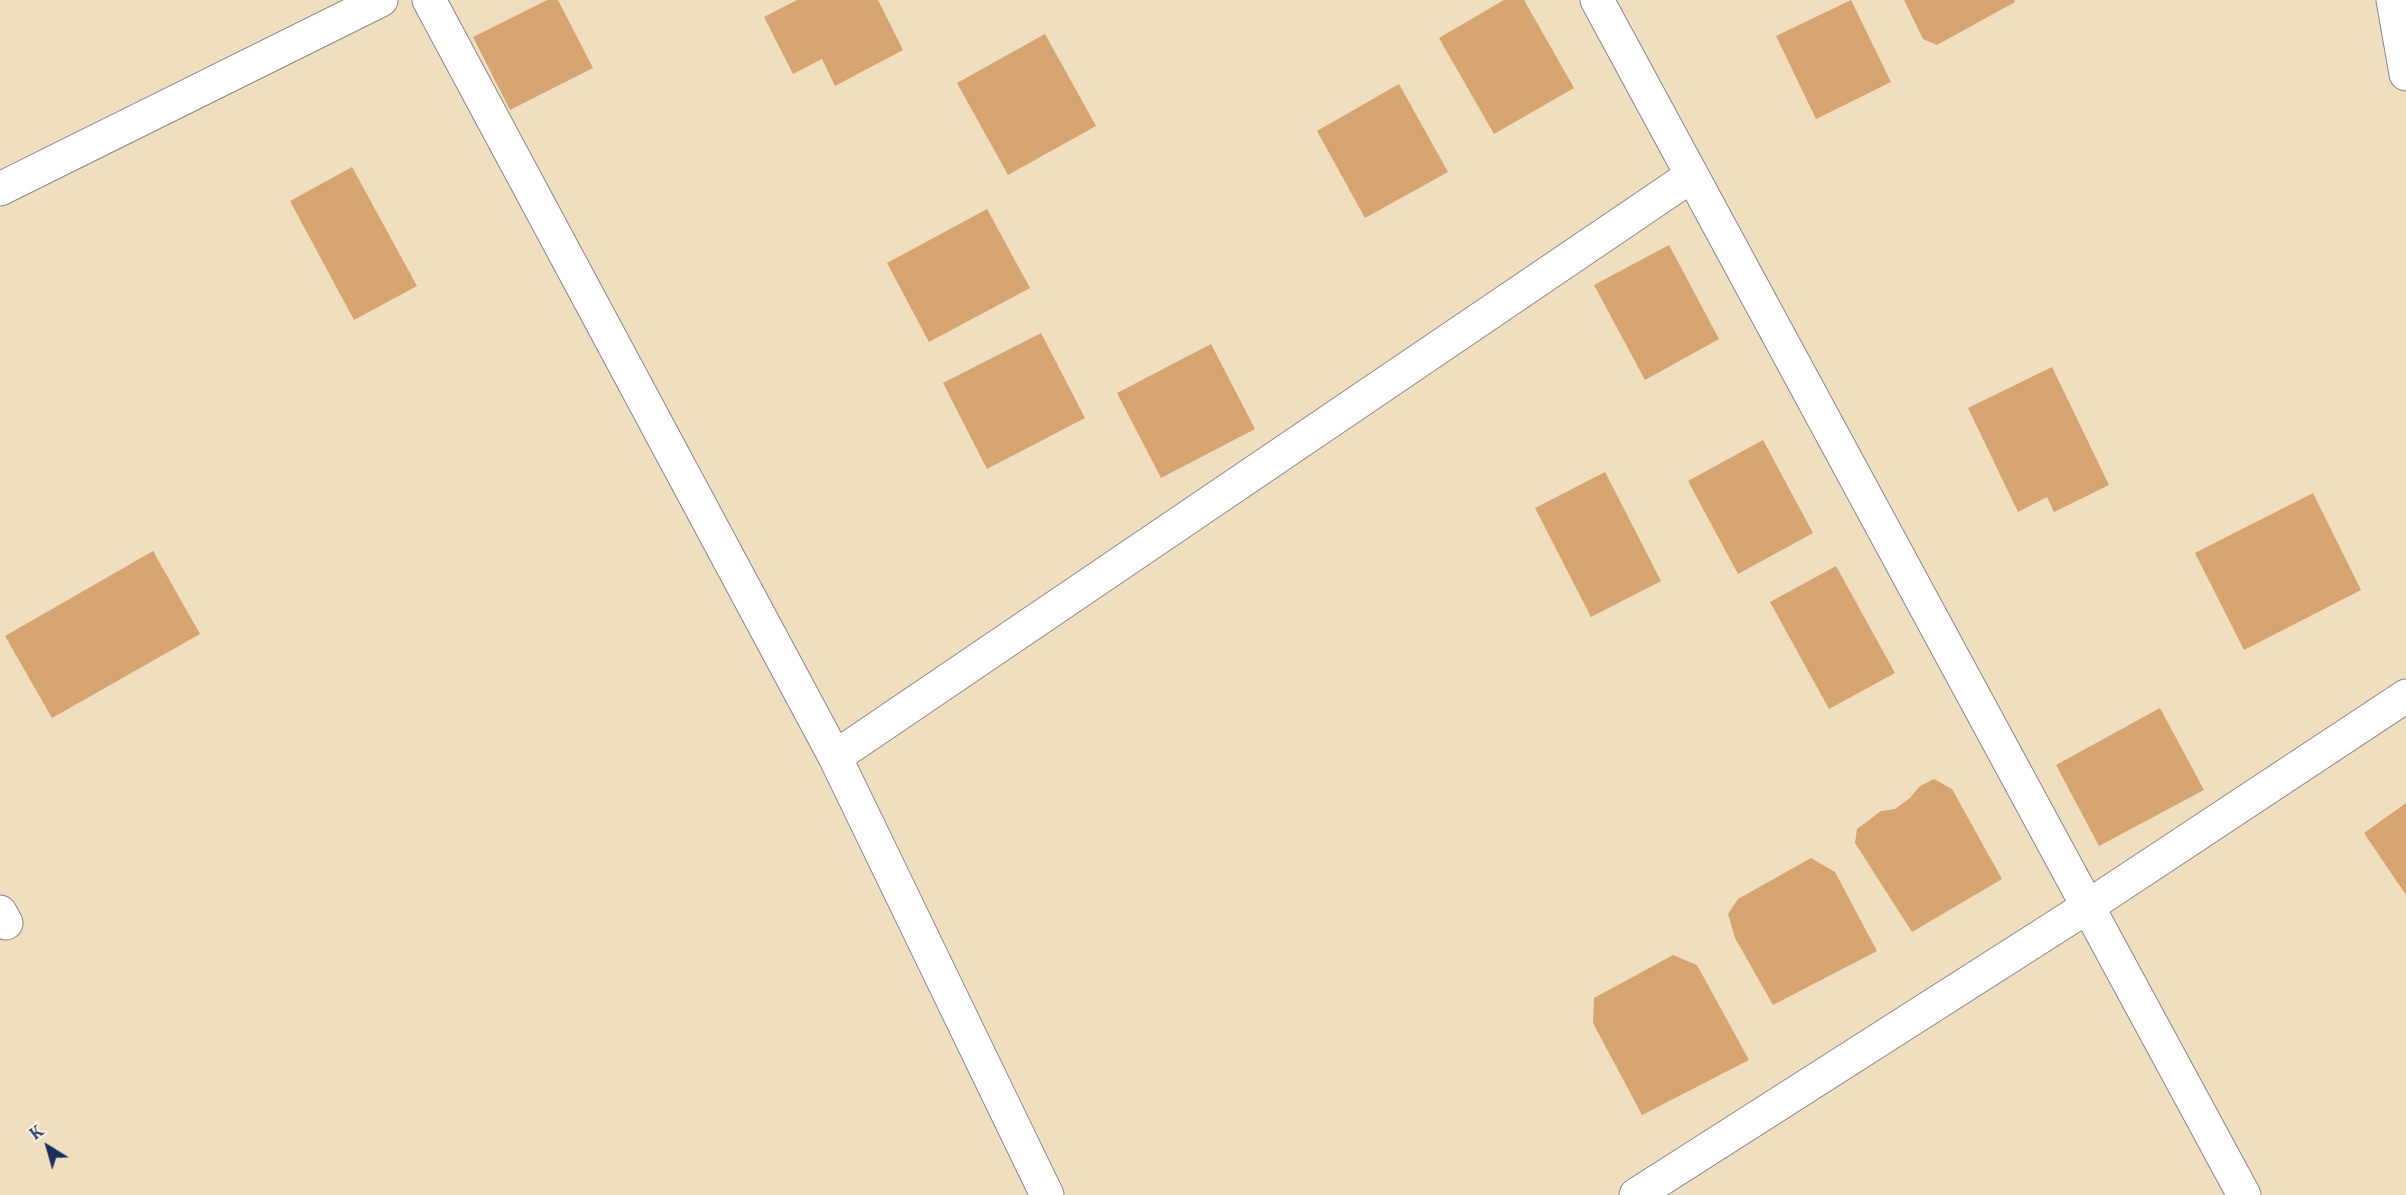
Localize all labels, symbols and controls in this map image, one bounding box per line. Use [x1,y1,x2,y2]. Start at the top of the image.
north arrow [18,1117,78,1177]
text: K [25,1120,49,1145]

